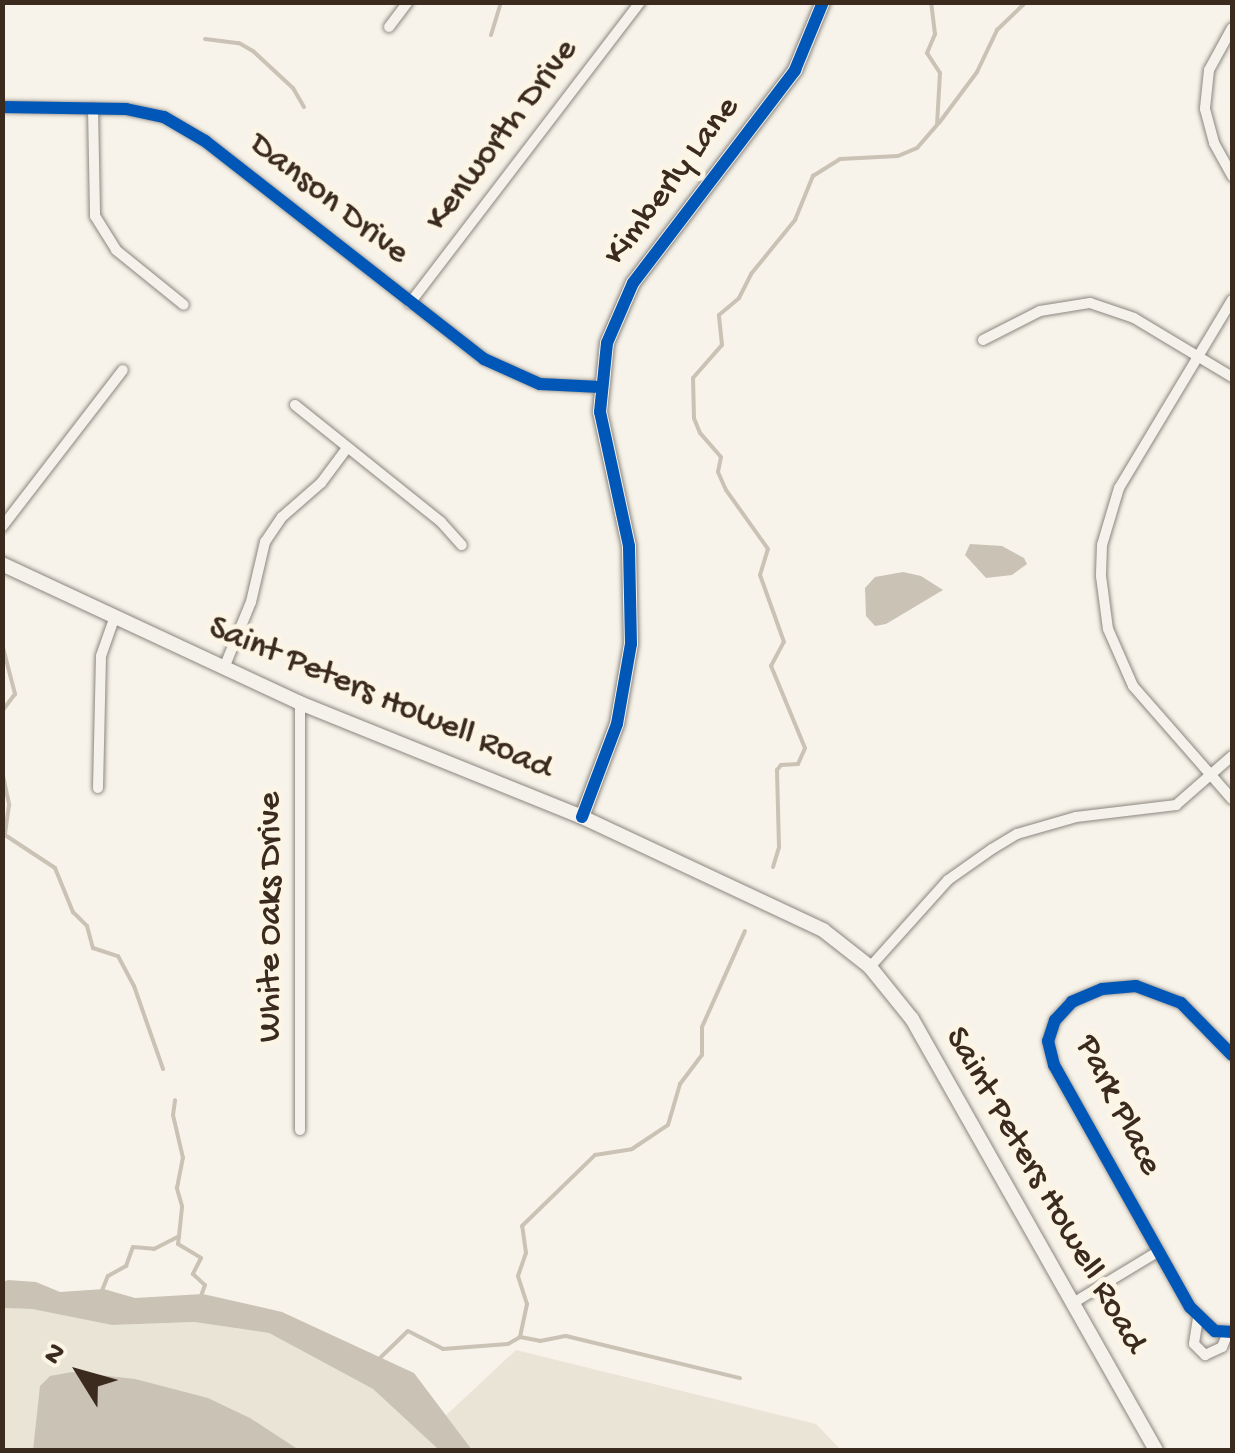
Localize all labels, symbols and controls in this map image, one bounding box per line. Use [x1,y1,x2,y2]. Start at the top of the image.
street label: Kenworth Drive [417,32,589,240]
street label: Kimberly Lane [596,89,750,275]
street label: Danson Drive [240,125,416,275]
street label: Saint Peters Howell Road [202,608,558,790]
street label: White Oaks Drive [251,792,293,1042]
street label: Saint Peters Howell Road [934,1021,1154,1361]
street label: Park Place [1064,1029,1170,1183]
north arrow [30,1323,130,1423]
text: N [37,1337,74,1372]

